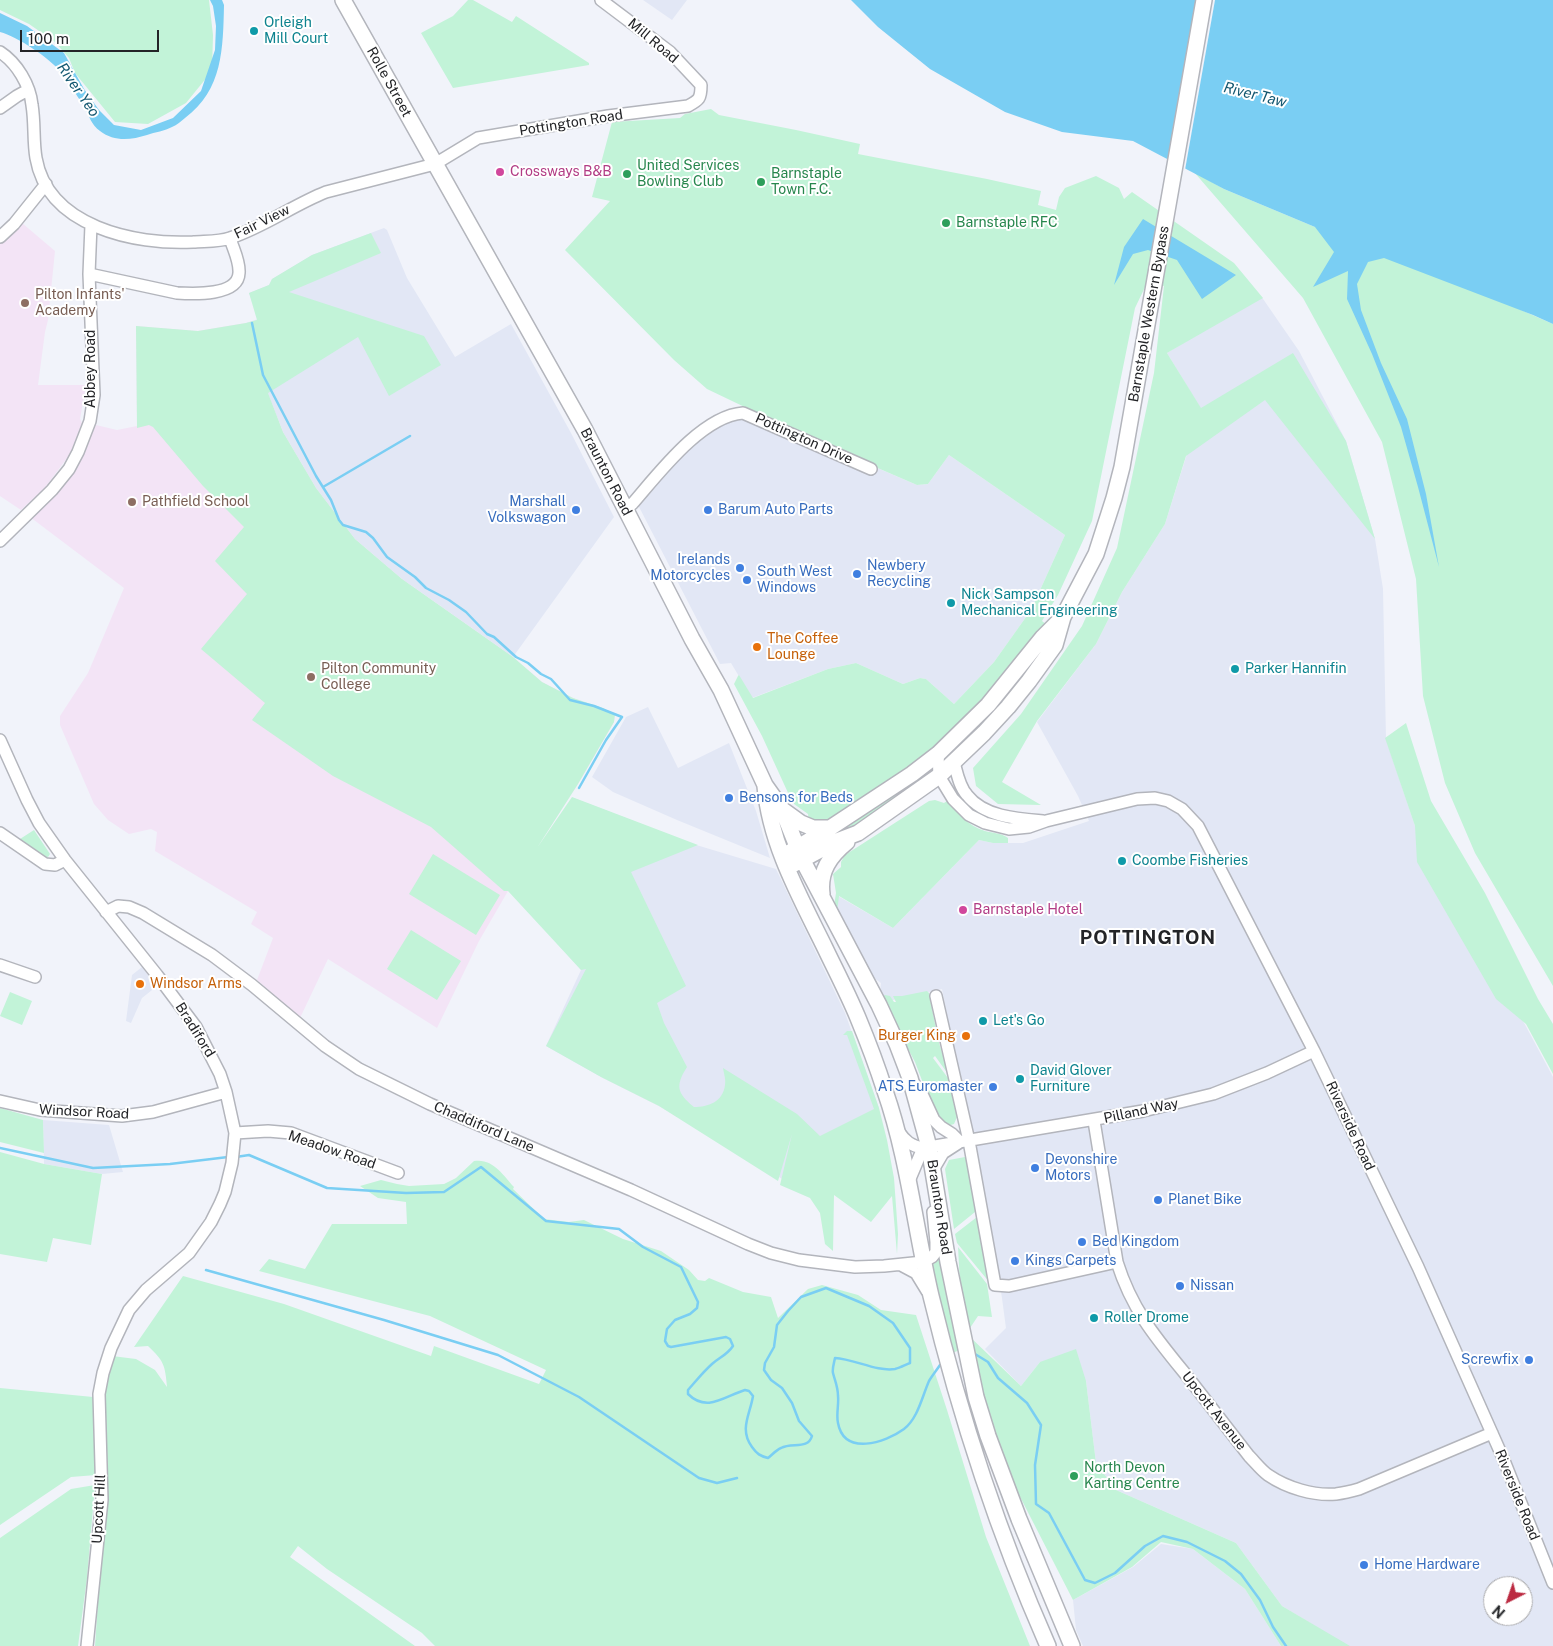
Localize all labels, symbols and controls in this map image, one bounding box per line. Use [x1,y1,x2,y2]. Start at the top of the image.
place label: Orleigh Mill Court [264,15,328,48]
street label: Mill Road [624,15,682,67]
scale bar [22,20,161,52]
marker: Orleigh Mill Court [248,25,260,37]
text: 100 m [28,30,69,47]
street label: Rolle Street [363,44,415,120]
water label: River Yeo [53,59,103,121]
water label: River Taw [1222,78,1288,112]
street label: Pottington Road [518,107,624,139]
place label: United Services Bowling Club [637,158,739,190]
place label: Crossways B&B [510,164,612,180]
marker: Crossways B&B [494,166,506,178]
place label: Barnstaple Town F.C. [771,166,842,198]
marker: United Services Bowling Club [621,168,633,180]
marker: Barnstaple Town F.C. [755,176,767,188]
street label: Fair View [231,201,293,243]
place label: Barnstaple RFC [956,215,1058,231]
marker: Barnstaple RFC [940,217,952,229]
street label: Barnstaple Western Bypass [1125,225,1173,403]
place label: Pilton Infants' Academy [35,287,125,320]
marker: Pilton Infants' Academy [19,297,31,309]
street label: Abbey Road [83,330,99,408]
street label: Pottington Drive [753,410,855,468]
street label: Braunton Road [577,425,635,519]
place label: Pathfield School [142,494,249,510]
place label: Marshall Volkswagon [487,494,566,526]
marker: Pathfield School [126,496,138,508]
place label: Barum Auto Parts [718,502,833,518]
marker: Marshall Volkswagon [570,504,582,516]
marker: Barum Auto Parts [702,504,714,516]
place label: Irelands Motorcycles [650,552,730,584]
place label: Newbery Recycling [867,558,931,590]
marker: Irelands Motorcycles [734,562,746,574]
place label: South West Windows [757,564,832,596]
marker: Newbery Recycling [851,568,863,580]
marker: South West Windows [741,574,753,586]
place label: Nick Sampson Mechanical Engineering [961,587,1118,620]
marker: Nick Sampson Mechanical Engineering [945,597,957,609]
place label: The Coffee Lounge [767,631,838,664]
marker: The Coffee Lounge [751,641,763,653]
place label: Pilton Community College [321,661,436,694]
place label: Parker Hannifin [1245,661,1347,677]
marker: Parker Hannifin [1229,663,1241,675]
marker: Pilton Community College [305,671,317,683]
place label: Bensons for Beds [739,790,853,806]
marker: Bensons for Beds [723,792,735,804]
place label: Coombe Fisheries [1132,853,1248,869]
marker: Coombe Fisheries [1116,855,1128,867]
place label: Barnstaple Hotel [973,902,1083,918]
marker: Barnstaple Hotel [957,904,969,916]
district label: POTTINGTON [1079,927,1217,949]
place label: Windsor Arms [150,976,242,992]
marker: Windsor Arms [134,978,146,990]
street label: Bradiford [172,1000,218,1060]
place label: Let's Go [993,1013,1045,1029]
marker: Let's Go [977,1015,989,1027]
place label: Burger King [878,1028,956,1044]
marker: Burger King [960,1030,972,1042]
place label: David Glover Furniture [1030,1063,1112,1096]
marker: David Glover Furniture [1014,1073,1026,1085]
place label: ATS Euromaster [878,1079,983,1095]
street label: Riverside Road [1322,1079,1378,1173]
marker: ATS Euromaster [987,1081,999,1093]
street label: Pilland Way [1102,1095,1180,1127]
street label: Chaddiford Lane [431,1098,537,1156]
street label: Windsor Road [38,1101,130,1123]
street label: Meadow Road [286,1127,378,1173]
place label: Devonshire Motors [1045,1152,1117,1184]
street label: Braunton Road [923,1158,955,1256]
marker: Devonshire Motors [1029,1162,1041,1174]
place label: Planet Bike [1168,1192,1242,1208]
marker: Planet Bike [1152,1194,1164,1206]
place label: Bed Kingdom [1092,1234,1179,1250]
marker: Bed Kingdom [1076,1236,1088,1248]
place label: Kings Carpets [1025,1253,1116,1269]
marker: Kings Carpets [1009,1255,1021,1267]
place label: Nissan [1190,1278,1234,1294]
marker: Nissan [1174,1280,1186,1292]
place label: Roller Drome [1104,1310,1189,1326]
marker: Roller Drome [1088,1312,1100,1324]
place label: Screwfix [1461,1352,1519,1368]
marker: Screwfix [1523,1354,1535,1366]
street label: Upcott Avenue [1178,1368,1250,1454]
street label: Riverside Road [1491,1447,1543,1543]
place label: North Devon Karting Centre [1084,1460,1180,1492]
marker: North Devon Karting Centre [1068,1470,1080,1482]
street label: Upcott Hill [89,1474,109,1544]
place label: Home Hardware [1374,1557,1480,1573]
marker: Home Hardware [1358,1559,1370,1571]
north arrow [1483,1576,1533,1626]
text: N [1489,1602,1508,1621]

